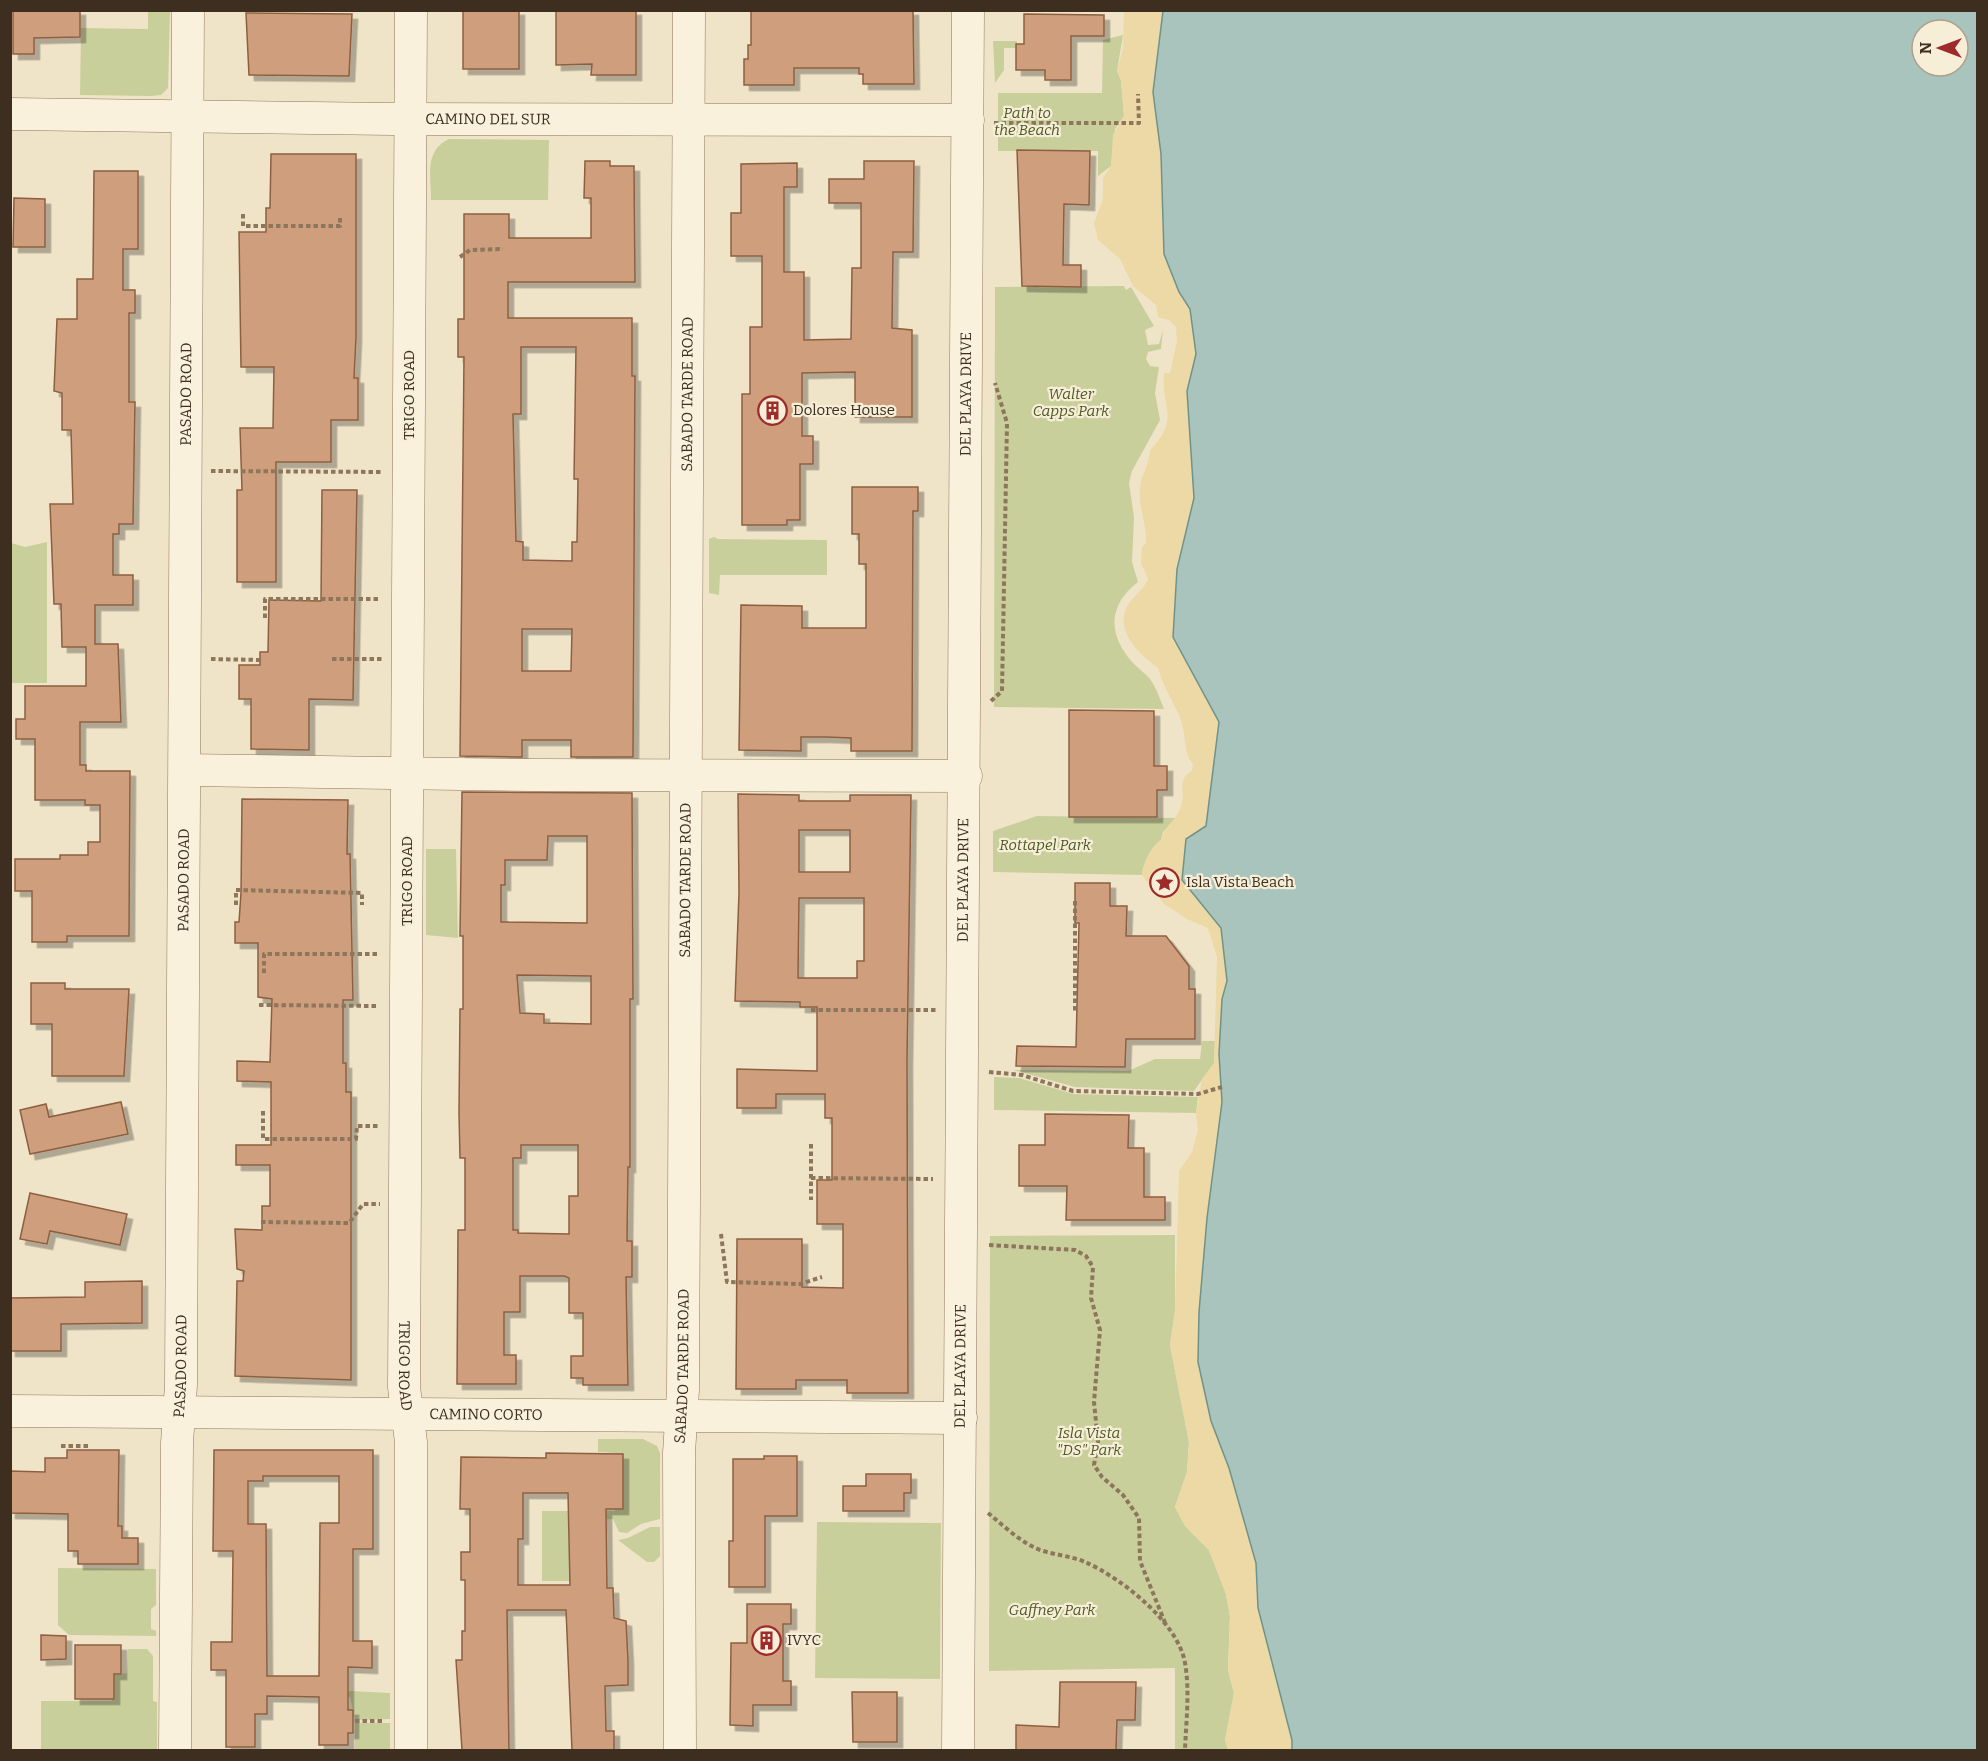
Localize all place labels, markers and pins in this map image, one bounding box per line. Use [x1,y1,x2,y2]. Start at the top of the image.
building icon: Dolores House [756,394,788,426]
place label: Dolores House [793,401,895,419]
place icon: Isla Vista Beach [1149,866,1181,898]
place label: Isla Vista Beach [1186,873,1295,891]
building icon: IVYC [750,1624,782,1656]
place label: IVYC [787,1631,821,1649]

